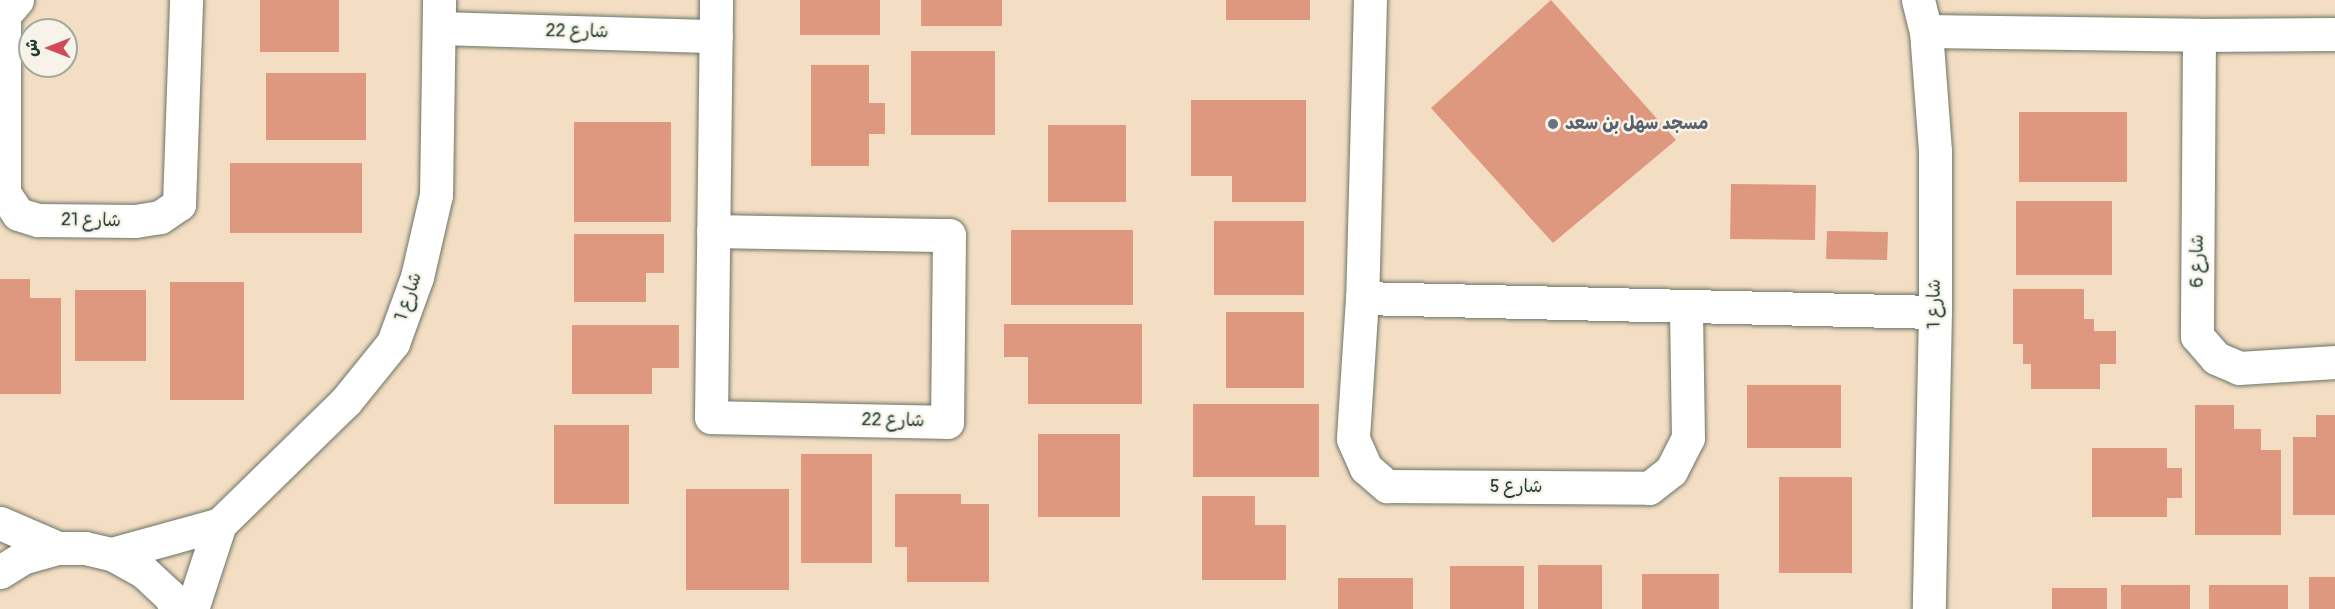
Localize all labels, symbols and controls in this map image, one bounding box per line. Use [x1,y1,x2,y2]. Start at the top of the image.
north arrow [18,18,78,78]
street label: شارع 22 [545,21,609,43]
text: ش [22,39,42,57]
place label: مسجد سهل بن سعد [1565,113,1708,135]
marker: مسجد سهل بن سعد [1546,117,1560,131]
street label: شارع 21 [61,210,121,232]
street label: شارع 6 [2187,234,2209,288]
street label: شارع 1 [391,270,427,324]
street label: شارع 1 [1924,279,1946,329]
street label: شارع 22 [861,410,925,432]
street label: شارع 5 [1490,476,1542,498]

